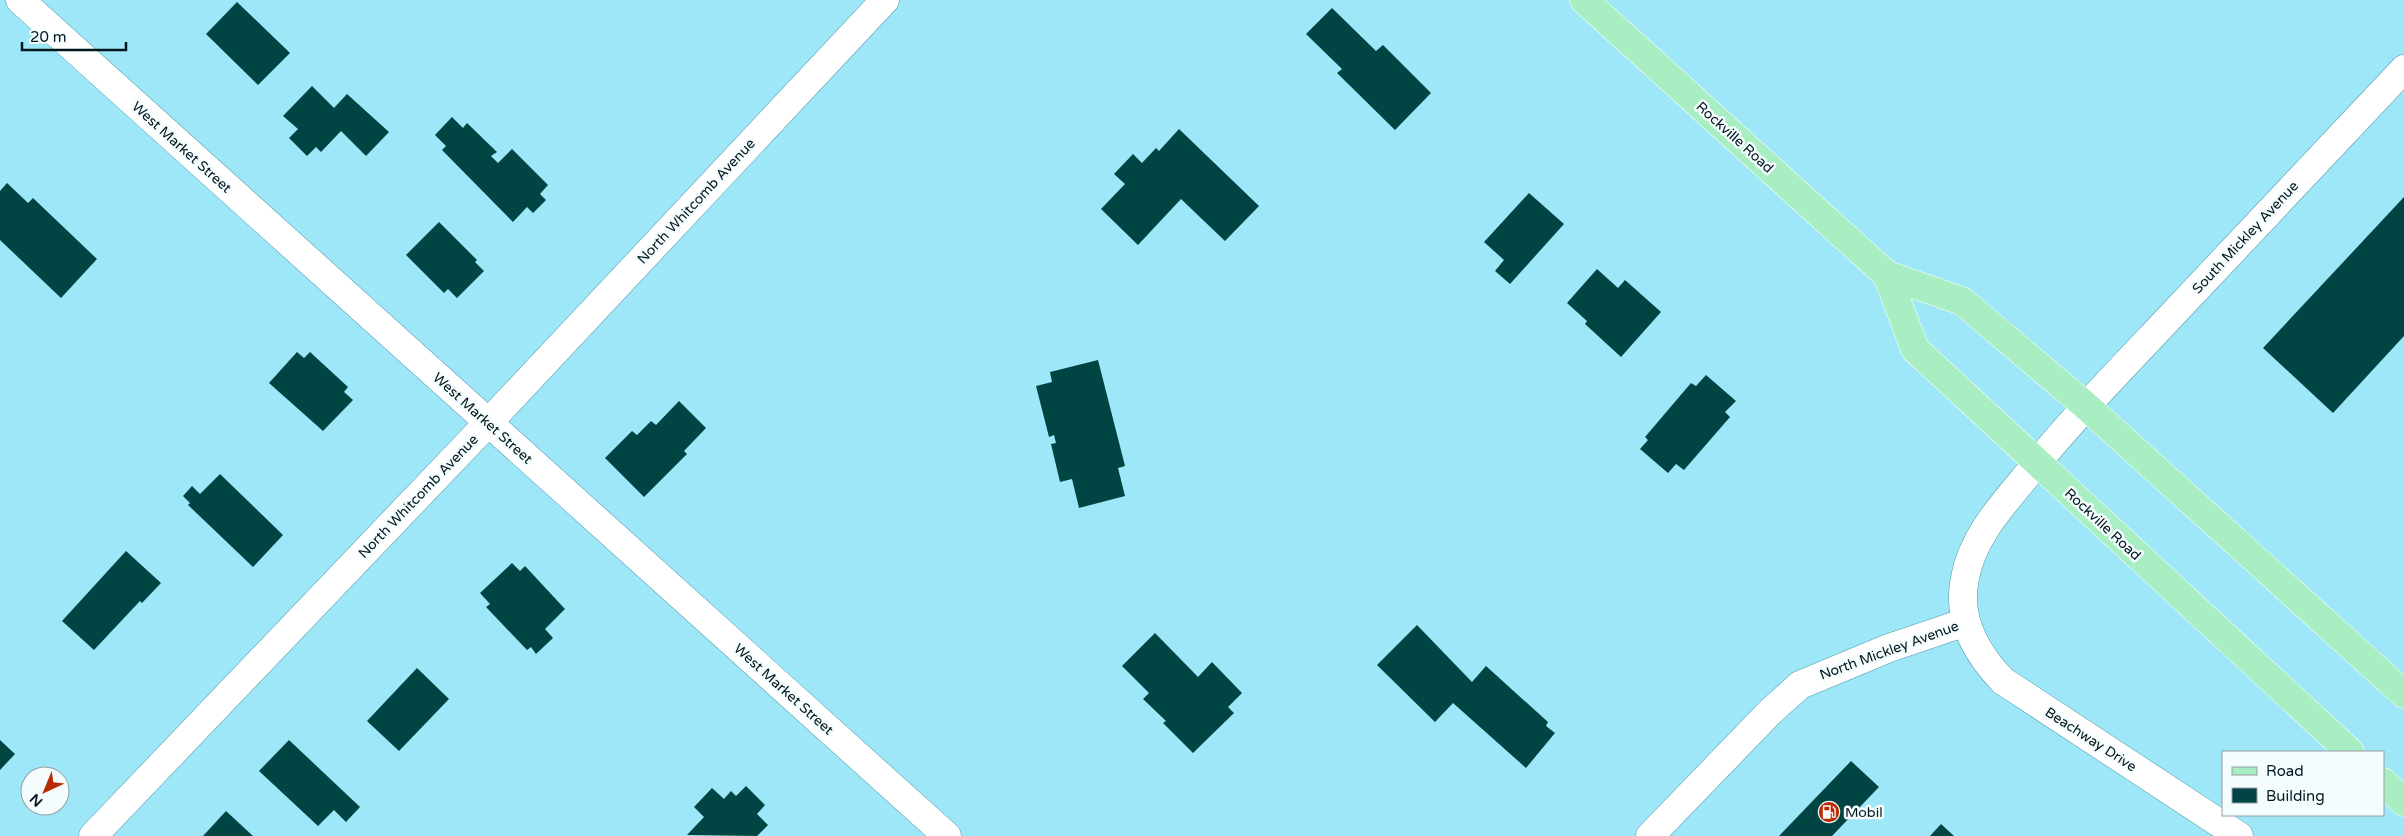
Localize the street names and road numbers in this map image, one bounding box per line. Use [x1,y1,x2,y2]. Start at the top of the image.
street label: West Market Street [128,98,235,197]
street label: Rockville Road [1692,98,1777,177]
street label: North Whitcomb Avenue [634,135,759,268]
street label: South Mickley Avenue [2189,177,2302,297]
street label: West Market Street [429,369,536,468]
street label: North Whitcomb Avenue [355,431,482,562]
street label: Rockville Road [2061,485,2144,564]
street label: North Mickley Avenue [1817,617,1961,684]
street label: West Market Street [730,640,837,739]
street label: Beachway Drive [2042,704,2140,775]

